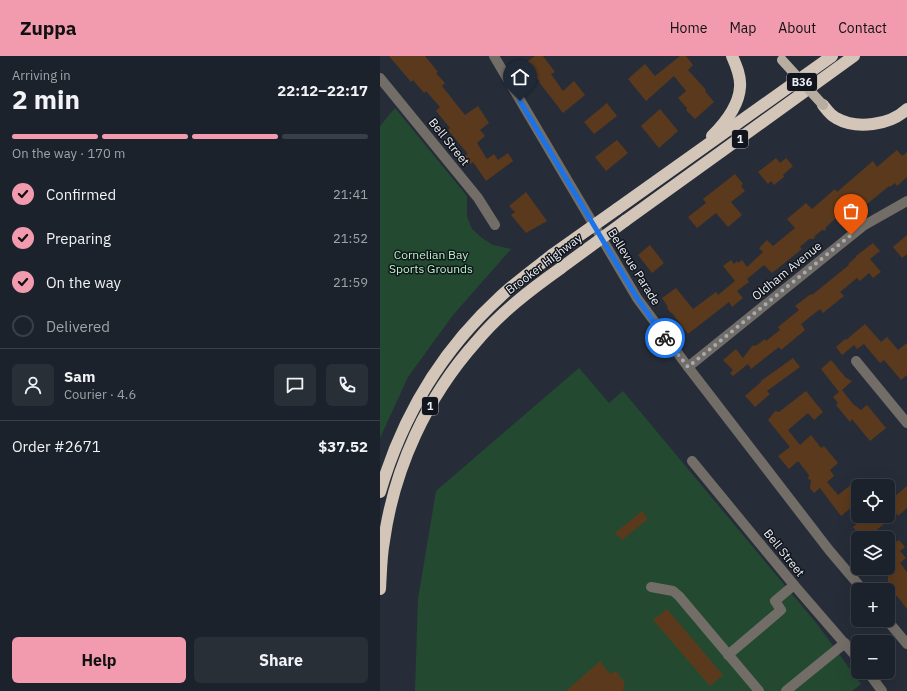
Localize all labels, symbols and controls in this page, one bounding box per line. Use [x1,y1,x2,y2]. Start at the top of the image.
text: Zuppa [20,16,77,40]
text: Home [670,19,707,37]
text: Map [729,19,756,37]
text: About [778,19,816,37]
text: Contact [838,19,887,37]
pin [503,60,537,101]
icon: home [509,66,531,88]
text: Arriving in [12,67,71,84]
road number: B36 [787,73,817,91]
text: 22:12–22:17 [277,81,368,100]
text: 2 min [12,82,80,116]
street label: Bell Street [426,115,473,168]
road number: 1 [732,130,748,148]
text: On the way · 170 m [12,145,125,162]
icon: check [12,183,34,205]
text: Confirmed [46,185,116,204]
text: 21:41 [333,186,368,203]
pin [834,194,868,235]
icon: bag [840,200,862,222]
street label: Bellevue Parade [605,226,664,308]
icon: check [12,227,34,249]
text: Preparing [46,229,111,248]
text: 21:52 [333,230,368,247]
street label: Brooker Highway [503,230,585,297]
street label: Oldham Avenue [749,238,825,303]
park label: Cornelian Bay Sports Grounds [389,247,473,276]
icon: check [12,271,34,293]
text: On the way [46,273,121,292]
text: 21:59 [333,274,368,291]
text: Delivered [46,317,110,336]
courier [645,318,685,358]
icon: bike [654,327,676,349]
button: person [12,364,54,406]
button: chat [274,364,316,406]
button: phone [326,364,368,406]
text: Sam [64,367,95,386]
text: Courier · 4.6 [64,386,136,403]
road number: 1 [422,397,438,415]
text: Order #2671 [12,437,101,456]
text: $37.52 [318,437,368,456]
map controls [851,479,895,679]
button: locate [851,479,895,523]
street label: Bell Street [761,526,808,579]
button: layers [851,531,895,575]
button: + [851,583,895,627]
button: − [851,635,895,679]
button: Help [12,637,186,683]
button: Share [194,637,368,683]

